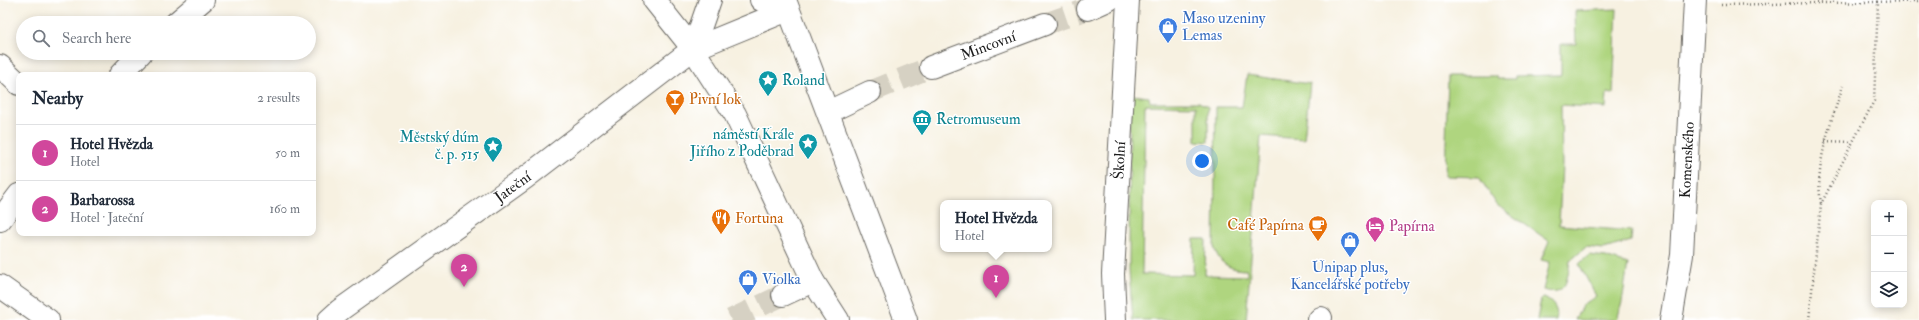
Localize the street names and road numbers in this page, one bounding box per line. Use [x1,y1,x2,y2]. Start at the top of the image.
street label: Mincovní [958,27,1019,65]
street label: Komenského [1676,121,1699,199]
street label: Školní [1107,140,1130,180]
street label: Jateční [490,167,536,208]

